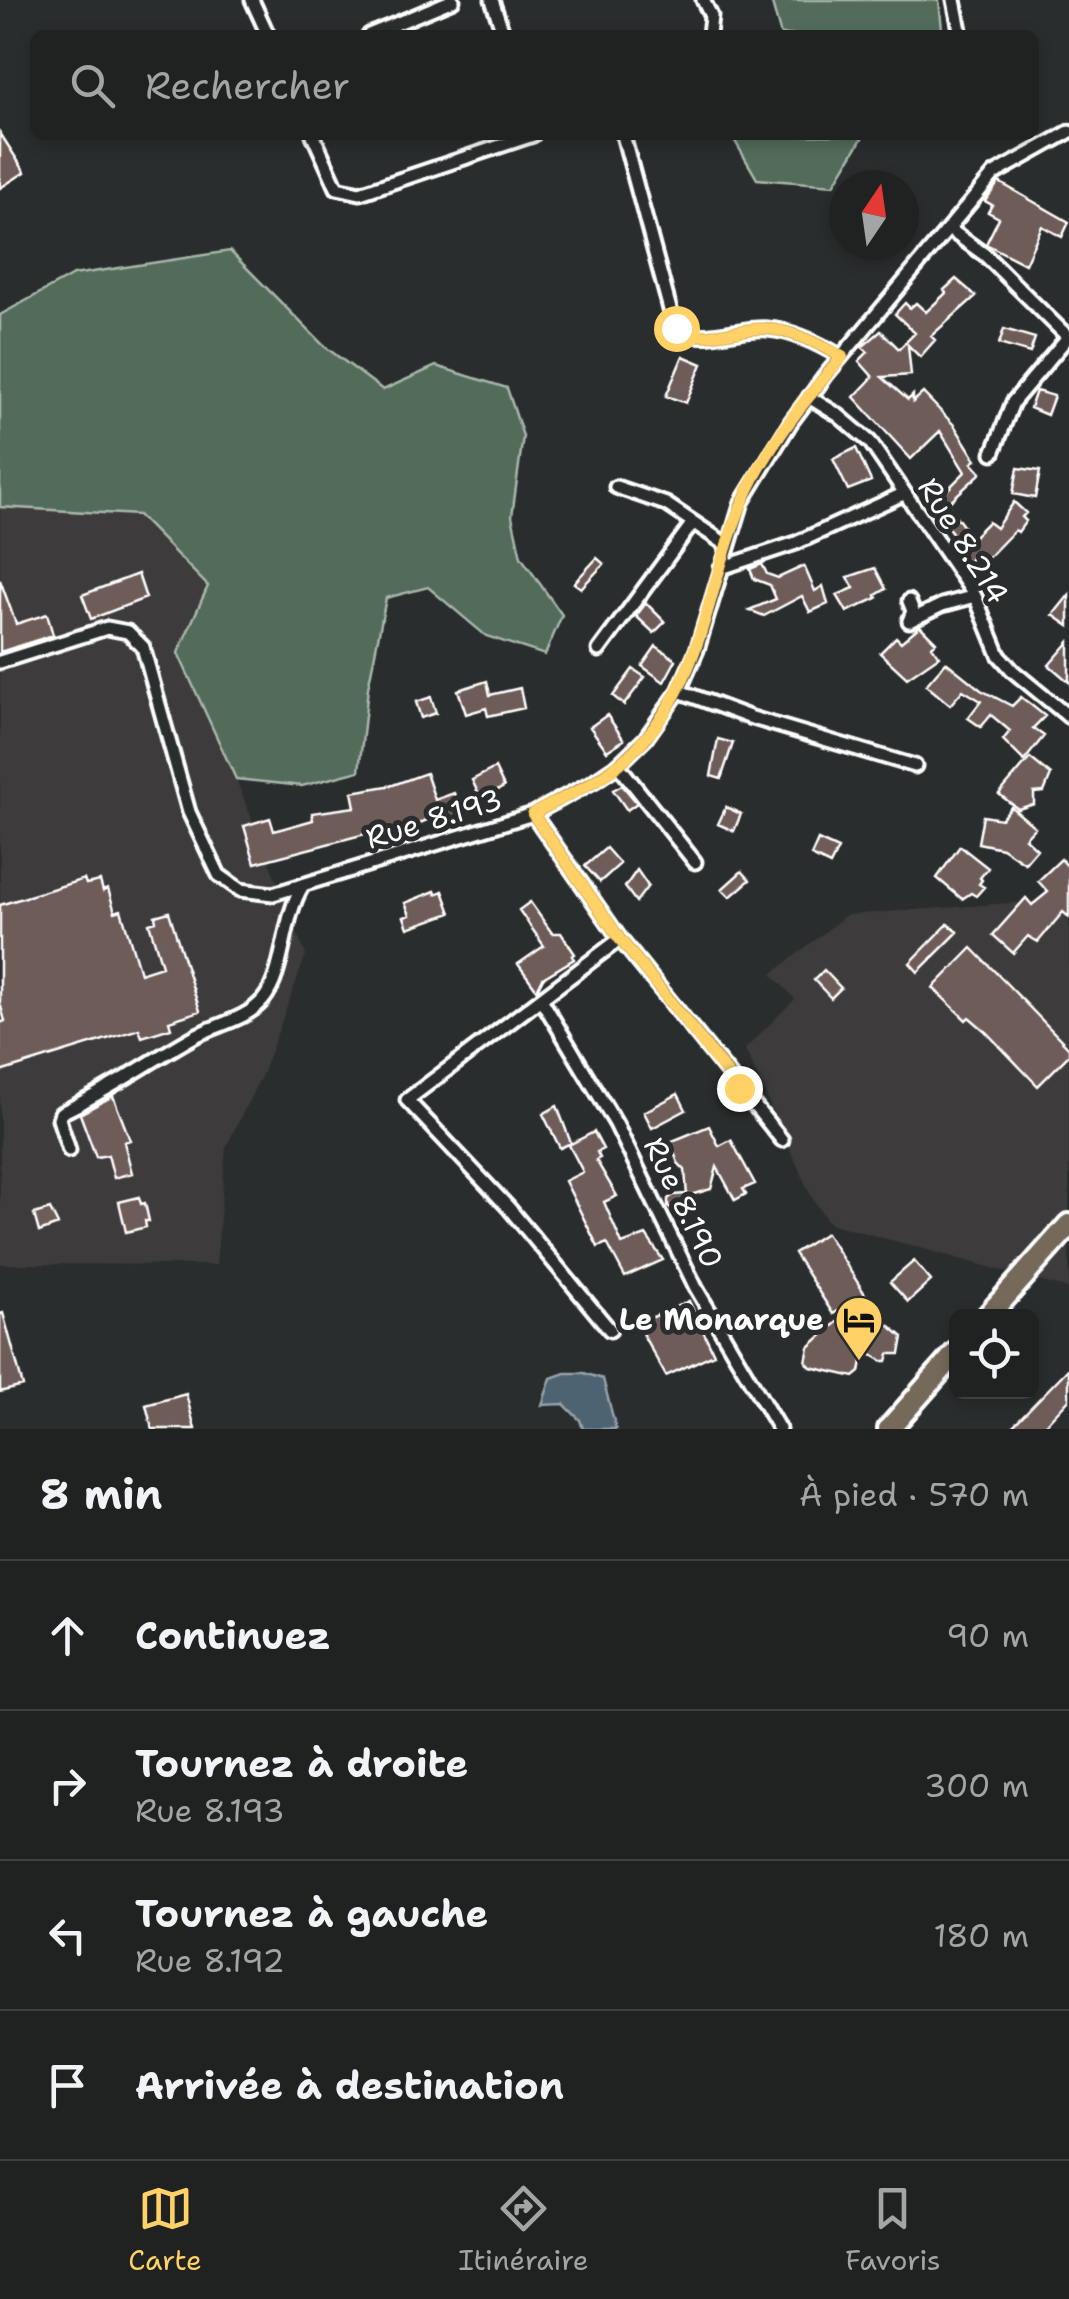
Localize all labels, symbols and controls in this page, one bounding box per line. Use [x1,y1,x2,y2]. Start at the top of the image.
search box [30,30,1039,140]
icon: search [65,58,120,113]
text: Rechercher [145,60,350,111]
north arrow [829,170,919,260]
route start [654,306,700,352]
street label: Rue 8.214 [908,470,1018,612]
street label: Rue 8.193 [361,778,507,859]
route end [717,1066,763,1112]
street label: Rue 8.190 [634,1130,733,1275]
hotel icon: Le Monarque [833,1294,885,1362]
place label: Le Monarque [619,1299,824,1340]
map controls [949,1309,1039,1399]
button: locate [949,1309,1039,1399]
text: 8 min [40,1466,162,1522]
text: À pied · 570 m [799,1473,1029,1516]
icon: ahead [40,1608,95,1663]
text: Continuez [135,1610,331,1661]
text: 90 m [946,1614,1029,1657]
text: Tournez à droite [135,1738,468,1789]
icon: right [40,1758,95,1813]
text: 300 m [924,1764,1029,1807]
text: Rue 8.193 [135,1789,285,1832]
text: Tournez à gauche [135,1888,488,1939]
icon: left [40,1908,95,1963]
text: 180 m [933,1914,1029,1957]
text: Rue 8.192 [135,1939,285,1982]
icon: arrive [40,2058,95,2113]
text: Arrivée à destination [135,2060,564,2111]
tab: Carte [128,2181,202,2279]
tab: Itinéraire [458,2181,589,2279]
tab: Favoris [845,2181,941,2279]

